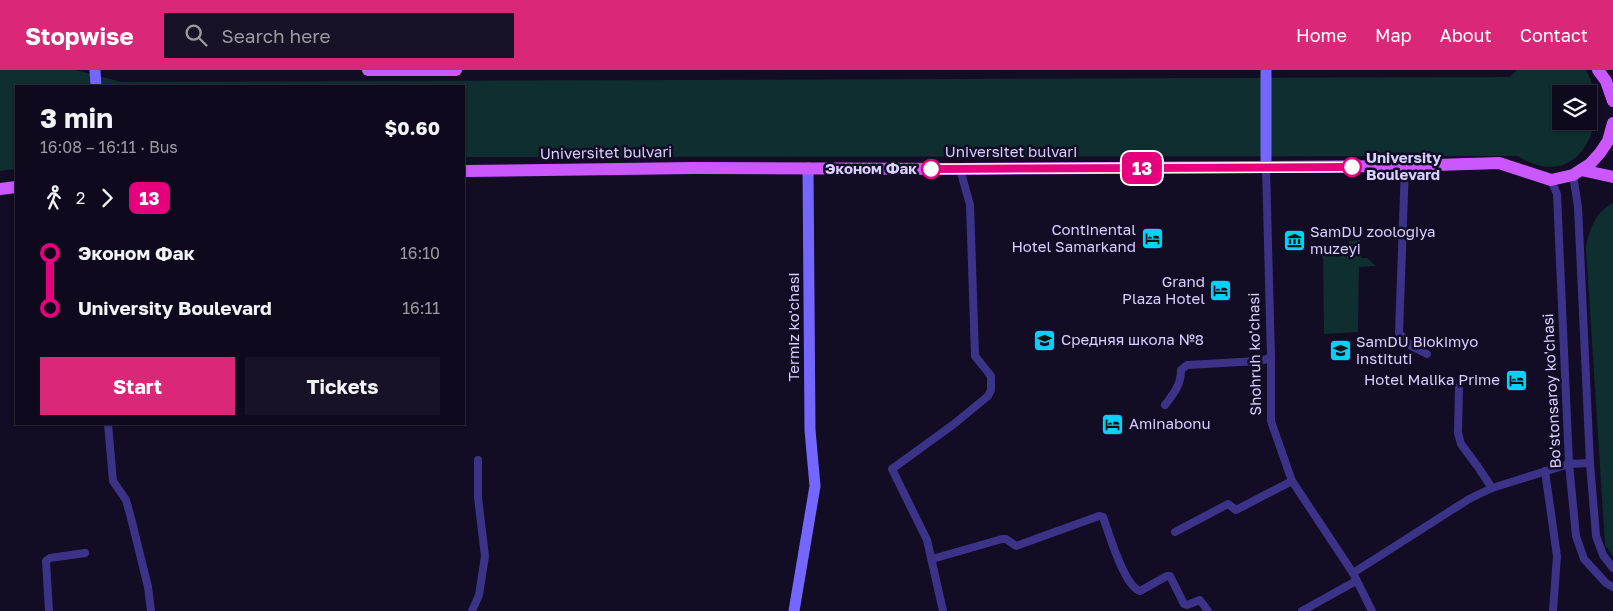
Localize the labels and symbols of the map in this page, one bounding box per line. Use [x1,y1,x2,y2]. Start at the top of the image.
street label: Universitet bulvari [540,142,672,162]
street label: Universitet bulvari [945,142,1077,160]
place label: University Boulevard [1366,148,1441,183]
line badge: 13 [1120,152,1164,184]
marker: University Boulevard [1342,157,1362,177]
place label: Эконом Фак [825,159,917,177]
marker: Эконом Фак [921,159,941,179]
place label: Continental Hotel Samarkand [1011,220,1136,255]
place label: SamDU zoologiya muzeyi [1310,222,1436,257]
hotel icon: Continental Hotel Samarkand [1140,227,1164,251]
museum icon: SamDU zoologiya muzeyi [1282,229,1306,253]
street label: Termiz ko'chasi [784,272,802,382]
place label: Grand Plaza Hotel [1122,272,1205,307]
hotel icon: Grand Plaza Hotel [1209,279,1233,303]
street label: Shohruh ko'chasi [1244,292,1264,416]
street label: Bo'stonsaroy ko'chasi [1538,313,1564,469]
school or university icon: Средняя школа №8 [1033,328,1057,352]
place label: Средняя школа №8 [1061,330,1204,348]
place label: SamDU Biokimyo instituti [1356,332,1478,367]
school or university icon: SamDU Biokimyo instituti [1328,339,1352,363]
hotel icon: Hotel Malika Prime [1504,368,1528,392]
place label: Hotel Malika Prime [1364,370,1500,388]
hotel icon: Aminabonu [1101,412,1125,436]
place label: Aminabonu [1129,414,1211,432]

